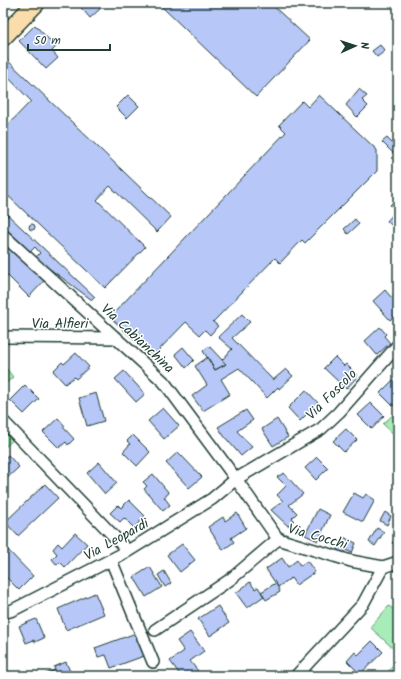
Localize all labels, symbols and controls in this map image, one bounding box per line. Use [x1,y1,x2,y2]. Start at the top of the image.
scale bar [28,26,110,52]
north arrow [335,26,375,66]
text: 50 m [34,31,61,50]
text: N [355,42,373,50]
street label: Via Cabianchina [96,299,179,379]
street label: Via Alfieri [32,313,89,335]
street label: Via Foscolo [301,364,362,425]
street label: Via Leopardi [80,513,154,567]
street label: Via Cocchi [285,518,351,556]

